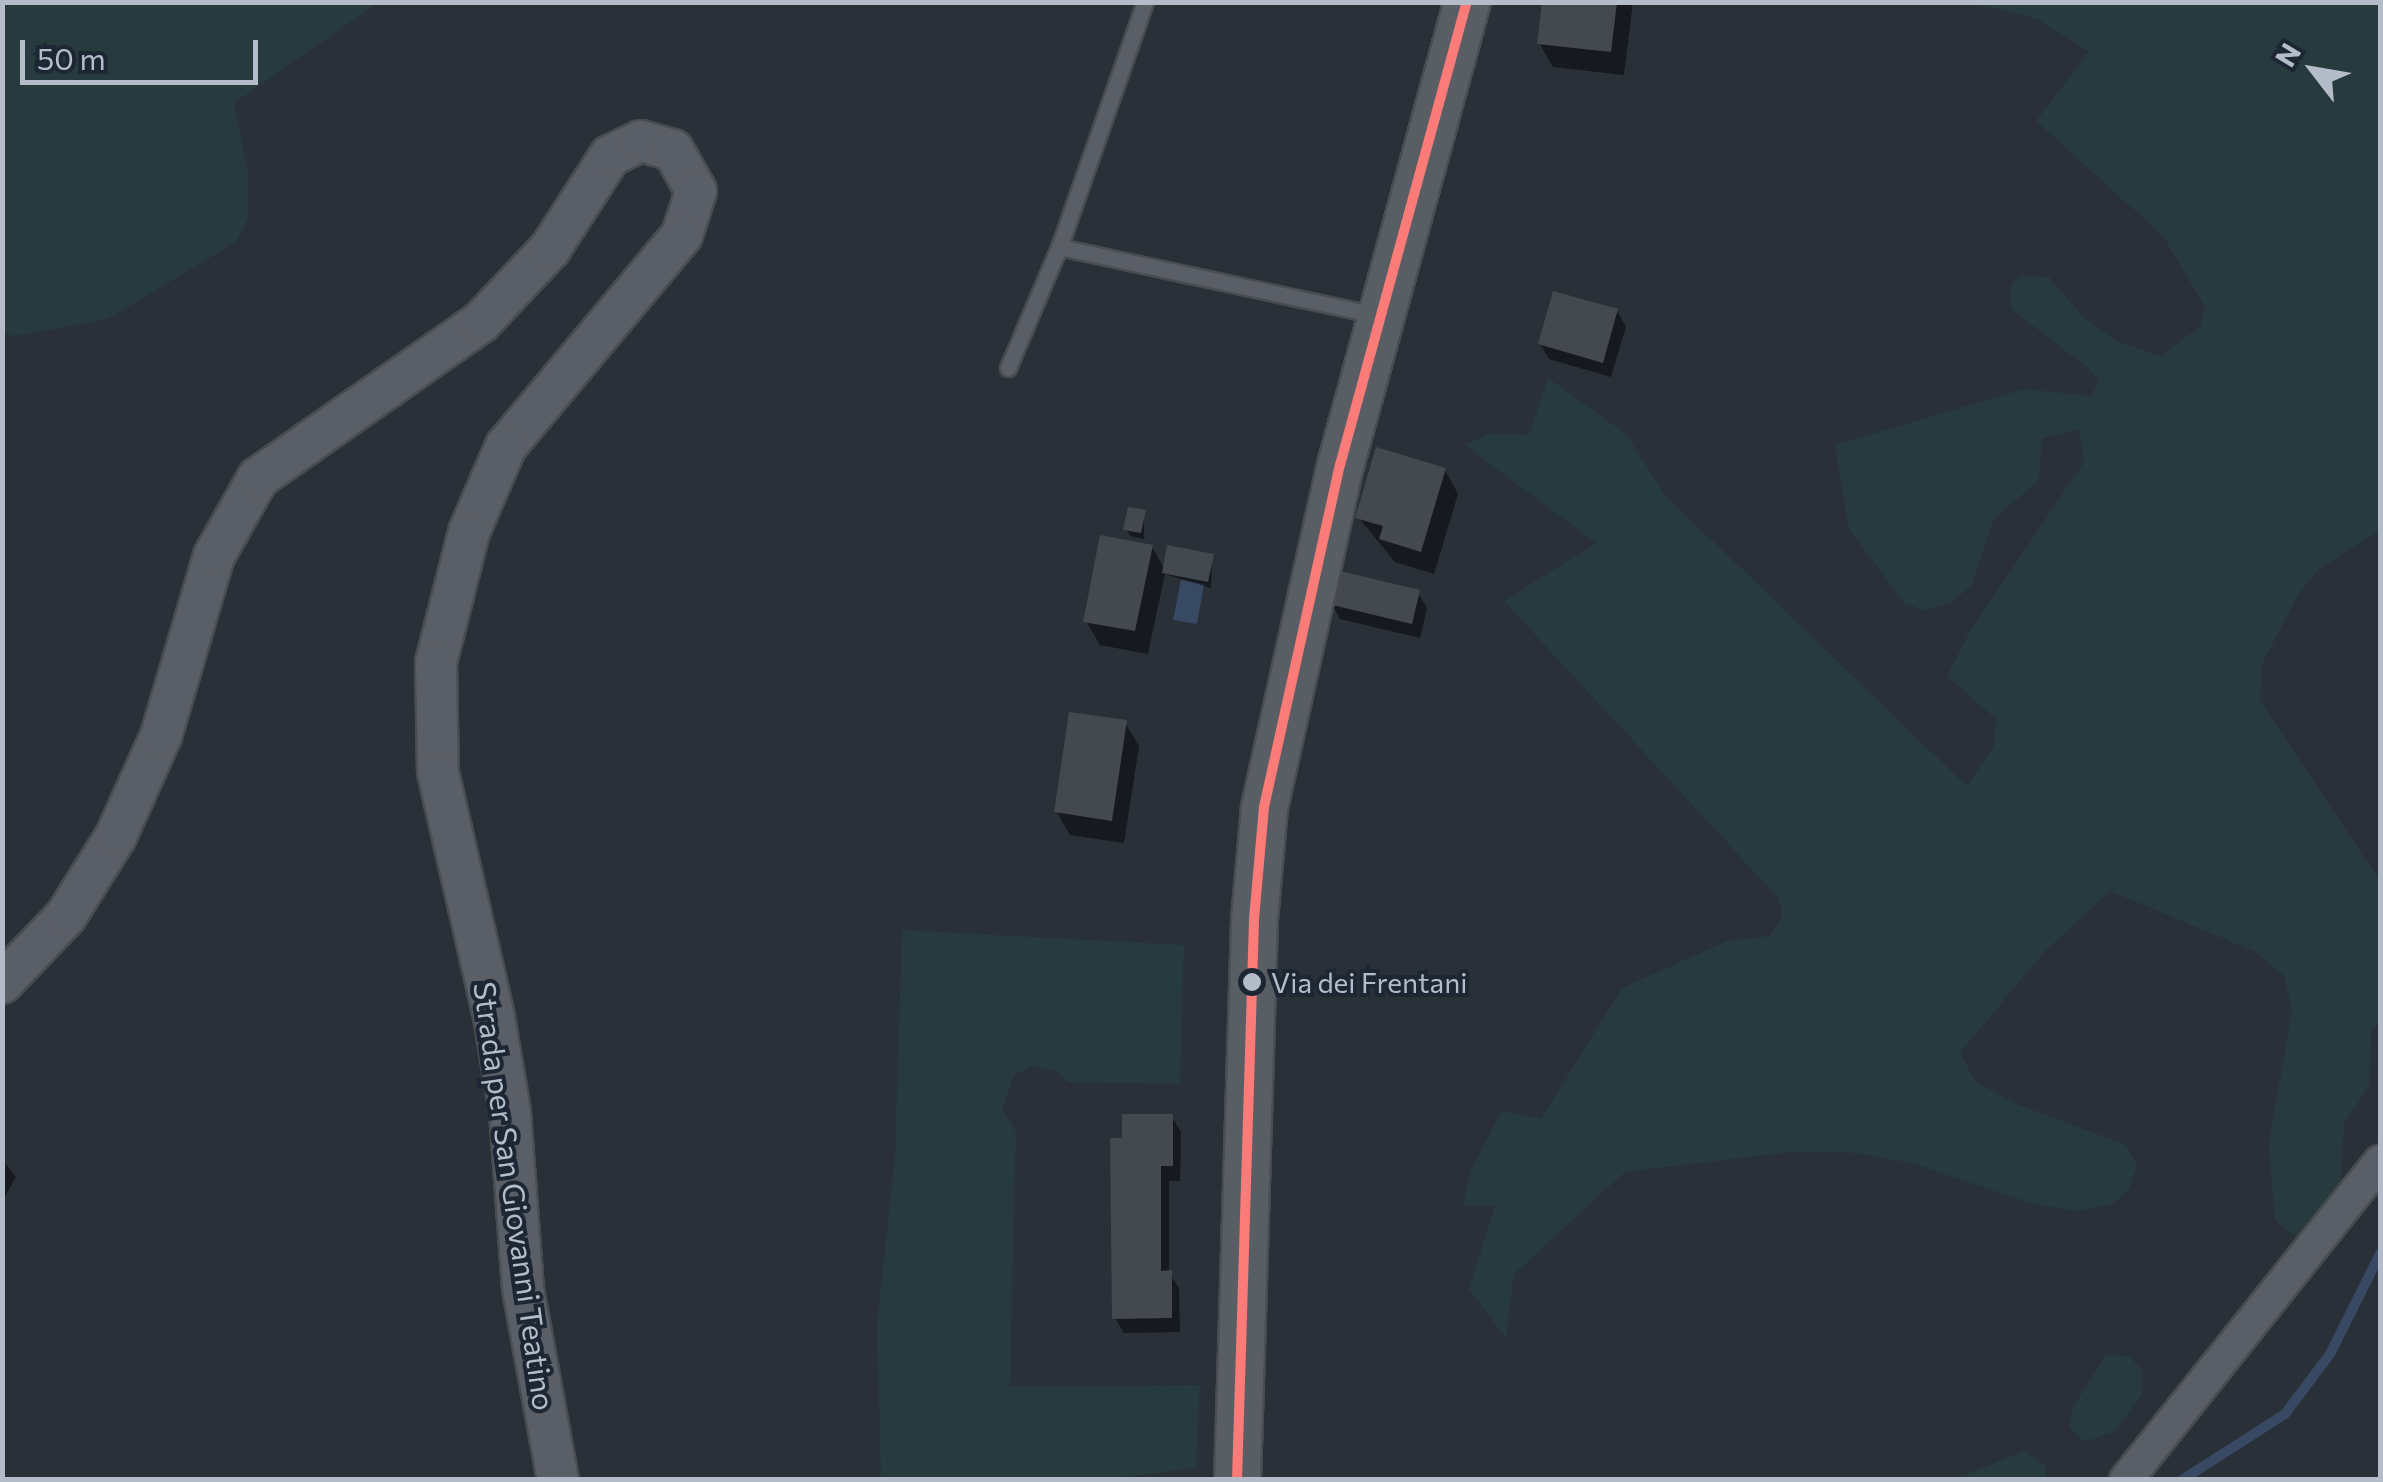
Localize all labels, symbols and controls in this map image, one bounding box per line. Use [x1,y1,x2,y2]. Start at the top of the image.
scale bar [25,20,262,82]
north arrow [2263,20,2363,120]
text: N [2267,37,2307,72]
text: 50 m [37,39,106,76]
place label: Via dei Frentani [1271,965,1467,999]
marker: Via dei Frentani [1242,972,1262,992]
street label: Strada per San Giovanni Teatino [467,979,563,1413]

